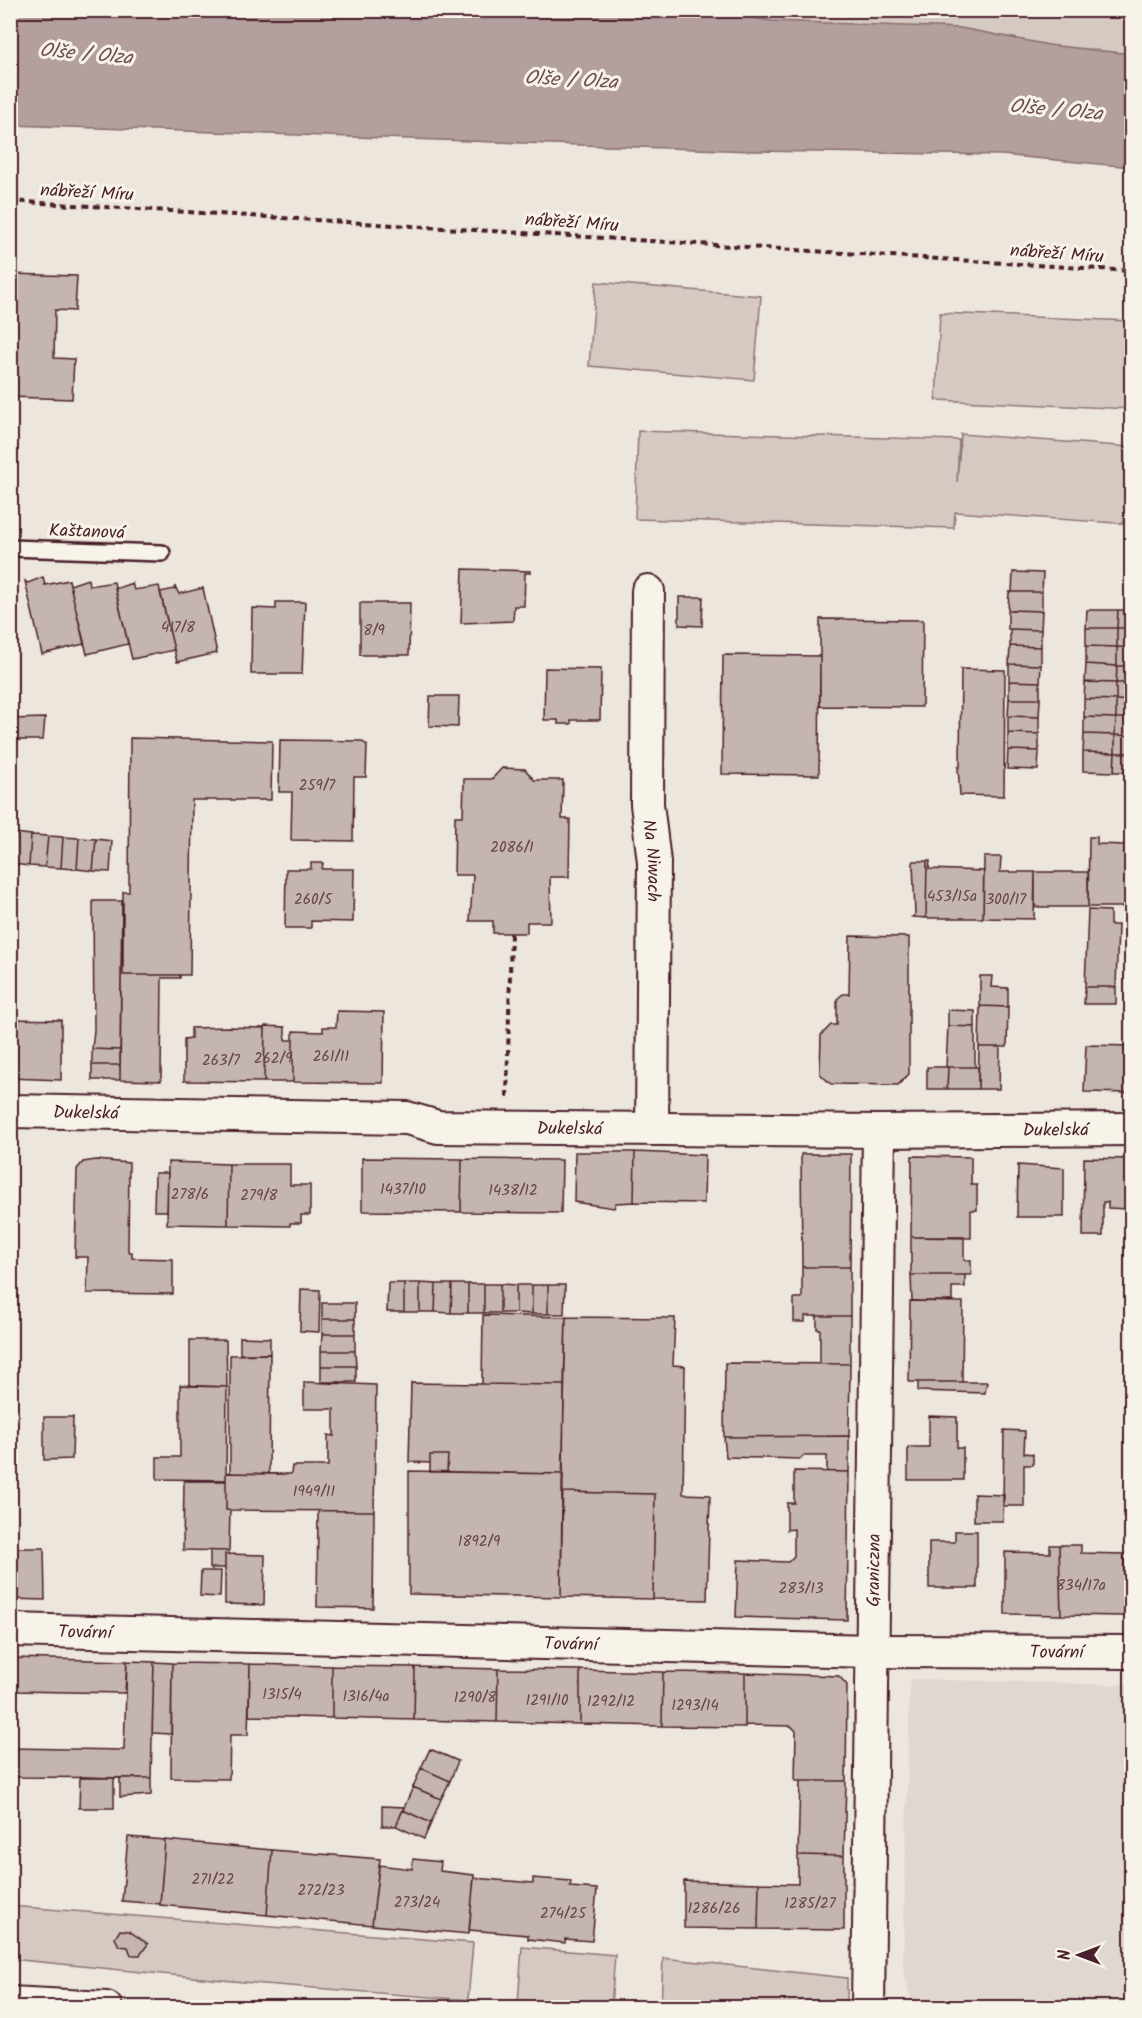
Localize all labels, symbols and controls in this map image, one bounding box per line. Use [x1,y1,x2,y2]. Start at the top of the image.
water label: Olše / Olza [38,35,135,75]
water label: Olše / Olza [524,63,620,99]
water label: Olše / Olza [1008,91,1105,131]
street label: nábřeží Míru [39,177,135,210]
street label: nábřeží Míru [524,206,620,241]
street label: nábřeží Míru [1009,237,1105,272]
street label: Kaštanová [48,517,127,548]
house number: 417/8 [161,616,196,640]
house number: 8/9 [363,619,386,643]
house number: 259/7 [299,774,336,798]
street label: Na Niwach [633,818,667,902]
house number: 2086/1 [490,836,534,860]
house number: 453/15a [927,885,977,909]
house number: 260/5 [294,888,333,912]
house number: 300/17 [986,888,1027,912]
house number: 261/11 [313,1045,350,1069]
house number: 262/9 [254,1047,293,1071]
house number: 263/7 [202,1049,241,1073]
street label: Dukelská [53,1099,121,1129]
street label: Dukelská [537,1115,604,1145]
street label: Dukelská [1023,1116,1090,1146]
house number: 1437/10 [380,1178,426,1202]
house number: 1438/12 [488,1179,538,1203]
house number: 278/6 [171,1183,209,1207]
house number: 279/8 [240,1184,279,1208]
house number: 1949/11 [293,1480,335,1504]
house number: 1892/9 [458,1530,501,1554]
street label: Graniczna [860,1533,890,1607]
house number: 834/17a [1056,1574,1106,1598]
house number: 283/13 [779,1577,824,1601]
street label: Tovární [58,1618,115,1649]
street label: Tovární [544,1630,601,1660]
street label: Tovární [1030,1639,1086,1668]
house number: 1315/4 [262,1683,302,1707]
house number: 1316/4a [343,1685,389,1709]
house number: 1290/8 [454,1686,497,1710]
house number: 1291/10 [526,1689,569,1713]
house number: 1292/12 [587,1690,635,1714]
house number: 1293/14 [671,1694,719,1718]
house number: 271/22 [191,1868,235,1892]
house number: 272/23 [298,1879,345,1903]
house number: 273/24 [394,1891,440,1915]
house number: 1285/27 [784,1892,837,1916]
house number: 1286/26 [687,1897,741,1921]
house number: 274/25 [540,1902,587,1926]
north arrow [1049,1925,1109,1985]
text: N [1053,1950,1078,1960]

